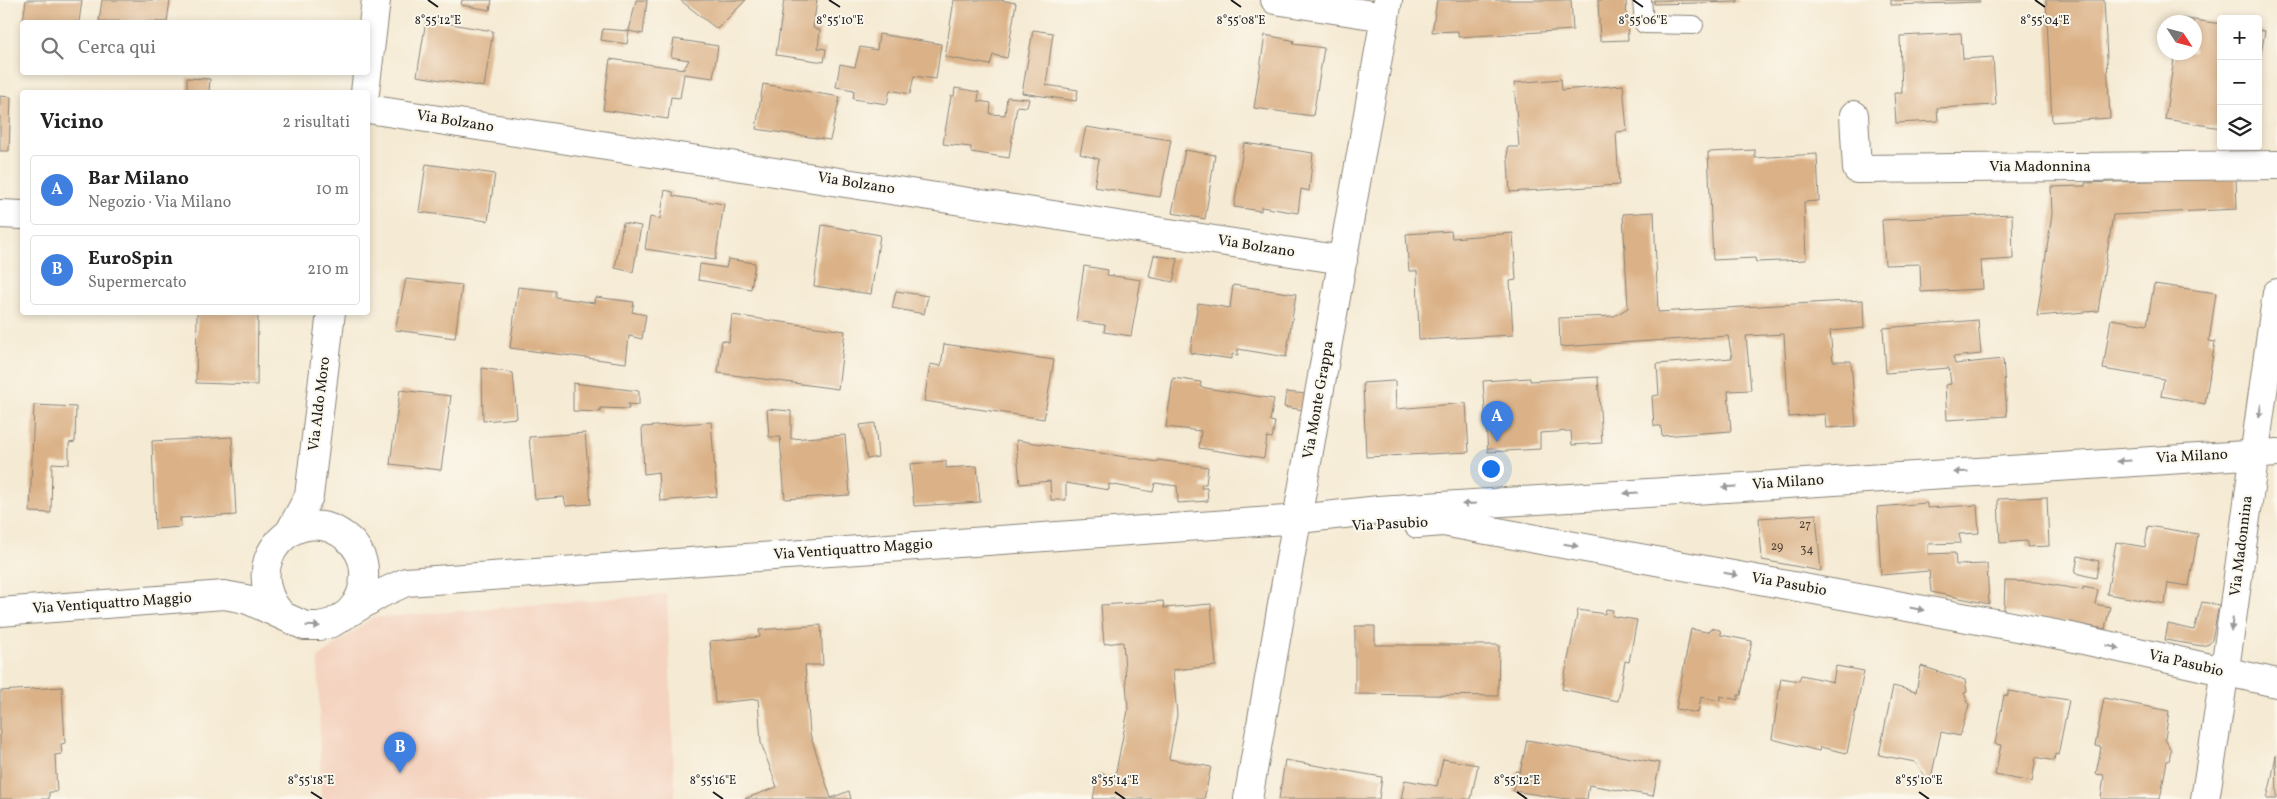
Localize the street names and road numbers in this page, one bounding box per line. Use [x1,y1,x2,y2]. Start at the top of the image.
street label: Via Bolzano [415,106,495,138]
street label: Via Madonnina [1989,157,2091,178]
street label: Via Bolzano [816,168,896,200]
street label: Via Bolzano [1216,231,1296,263]
street label: Via Monte Grappa [1298,339,1340,461]
street label: Via Aldo Moro [304,356,336,452]
street label: Via Milano [2156,445,2228,469]
street label: Via Milano [1751,470,1825,496]
street label: Via Madonnina [2225,494,2259,598]
street label: Via Pasubio [1351,513,1429,537]
street label: Via Ventiquattro Maggio [773,534,933,566]
street label: Via Pasubio [1750,568,1828,602]
street label: Via Ventiquattro Maggio [32,588,192,620]
street label: Via Pasubio [2146,645,2226,683]

